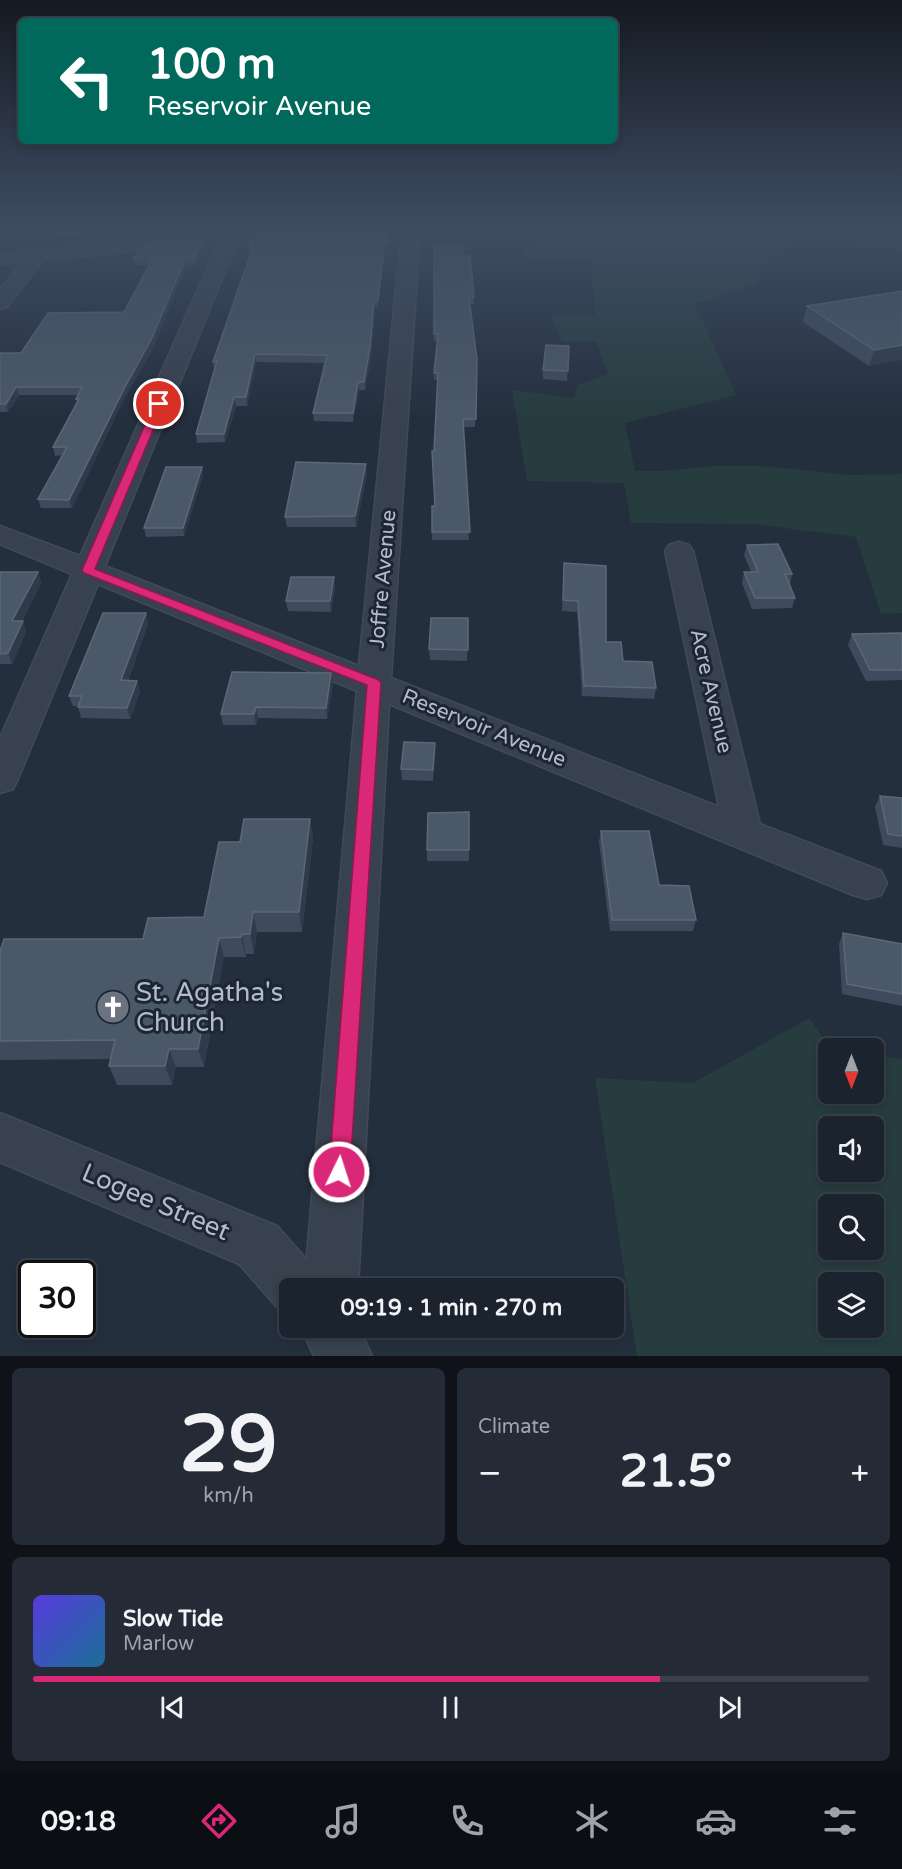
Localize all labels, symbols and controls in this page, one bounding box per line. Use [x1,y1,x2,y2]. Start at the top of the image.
text: 100 m [147,39,276,90]
icon: left [48,42,126,120]
text: Reservoir Avenue [147,90,371,123]
pin [133,378,184,429]
icon: arrive [142,387,175,420]
street label: Joffre Avenue [364,509,402,649]
street label: Acre Avenue [685,626,737,756]
street label: Reservoir Avenue [398,684,570,772]
place label: St. Agatha's Church [136,977,283,1038]
church icon: St. Agatha's Church [95,989,131,1025]
north arrow [818,1038,884,1104]
map controls [818,1038,884,1338]
button: sound [818,1116,884,1182]
position arrow [307,1140,371,1204]
street label: Logee Street [77,1157,235,1247]
button: search [818,1194,884,1260]
speed limit sign: 30 [18,1260,96,1338]
button: layers [818,1272,884,1338]
text: 09:19 · 1 min · 270 m [341,1295,562,1321]
text: 29 [180,1398,277,1492]
text: Climate [478,1415,550,1439]
text: 21.5° [620,1445,732,1499]
text: − [478,1454,502,1493]
text: + [850,1454,869,1493]
text: km/h [203,1484,254,1508]
text: Slow Tide [123,1606,223,1632]
text: Marlow [123,1632,194,1656]
icon: previous [156,1691,189,1724]
icon: pause [434,1691,467,1724]
icon: next [713,1691,746,1724]
icon: directions [198,1800,240,1842]
icon: music [322,1800,364,1842]
icon: phone [446,1800,488,1842]
icon: climate [571,1800,613,1842]
icon: car [695,1800,737,1842]
icon: filters [819,1800,861,1842]
text: 09:18 [41,1805,116,1838]

